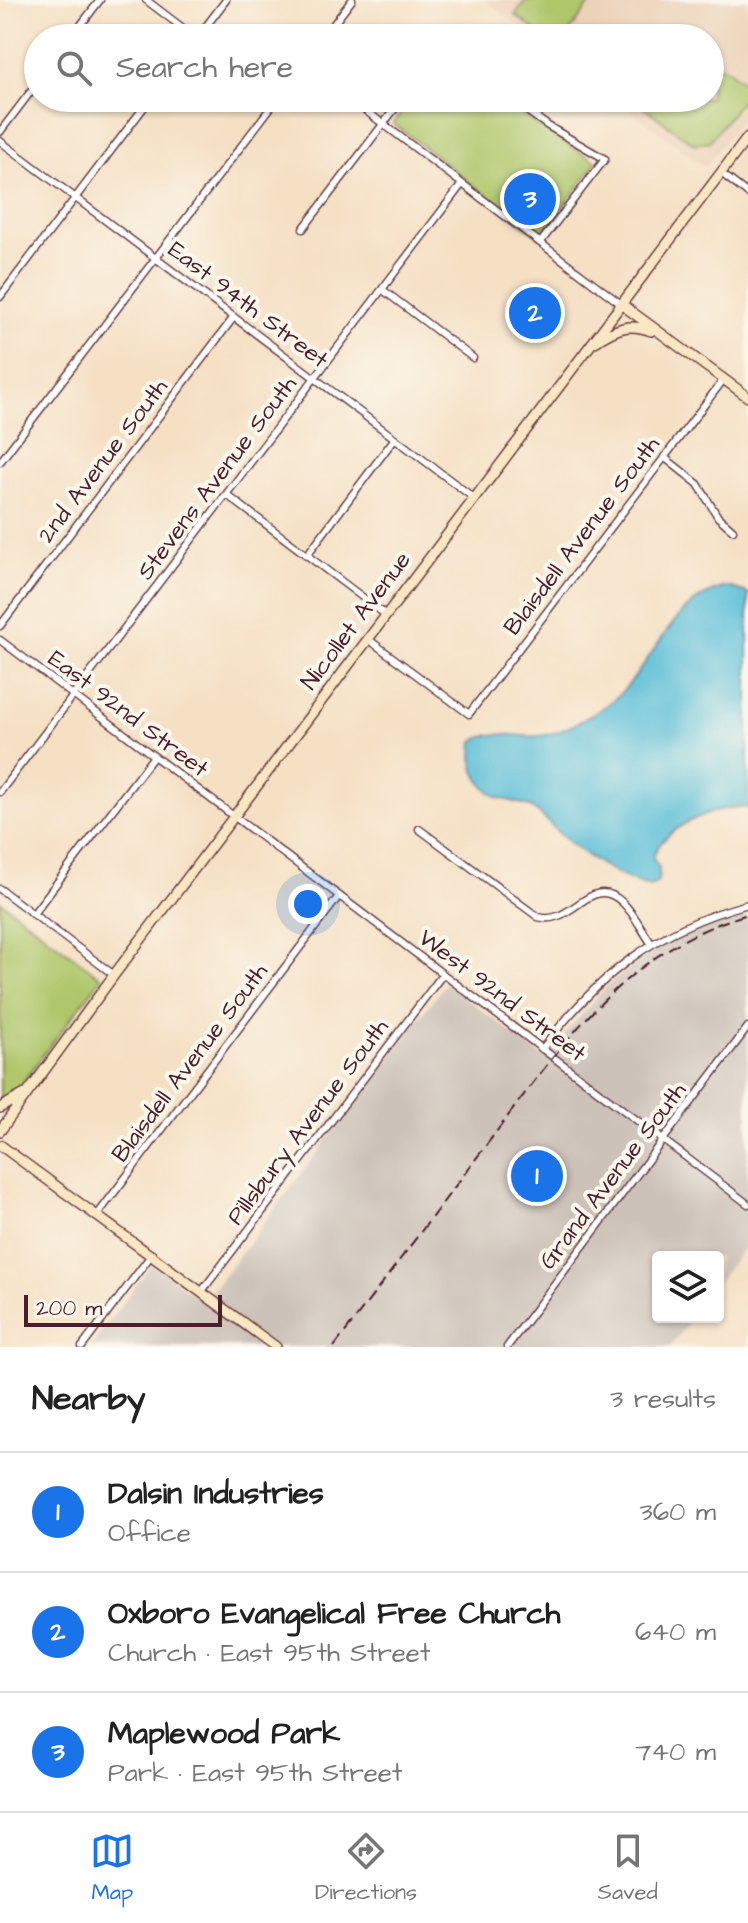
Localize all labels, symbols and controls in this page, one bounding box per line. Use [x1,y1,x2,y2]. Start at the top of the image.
search box [24,24,724,112]
icon: search [52,46,96,90]
text: Search here [116,47,293,89]
pin: 3 [504,169,556,229]
street label: East 94th Street [161,233,336,377]
pin: 2 [509,283,561,343]
street label: Stevens Avenue South [129,369,305,587]
street label: 2nd Avenue South [30,372,176,550]
street label: Blaisdell Avenue South [496,429,668,643]
street label: Nicollet Avenue [293,545,419,697]
street label: East 92nd Street [41,642,216,786]
your location [288,884,328,924]
street label: West 92nd Street [411,922,593,1071]
street label: Blaisdell Avenue South [104,956,276,1170]
street label: Pillsbury Avenue South [219,1012,398,1233]
street label: Grand Avenue South [531,1075,695,1277]
pin: 1 [511,1146,563,1206]
map controls [652,1251,724,1323]
button: layers [652,1251,724,1323]
scale bar [24,1291,222,1327]
text: 200 m [36,1293,102,1324]
text: Nearby [32,1375,146,1423]
text: 3 results [610,1381,716,1417]
text: Dalsin Industries [108,1473,324,1515]
text: 1 [56,1494,60,1530]
text: 360 m [639,1494,716,1530]
text: Office [108,1515,191,1551]
text: Oxboro Evangelical Free Church [108,1593,560,1635]
text: 2 [51,1614,65,1650]
text: 640 m [635,1614,716,1650]
text: Church · East 95th Street [108,1635,430,1671]
text: Maplewood Park [108,1713,341,1755]
text: 3 [51,1734,65,1770]
text: 740 m [635,1734,716,1770]
text: Park · East 95th Street [108,1755,402,1791]
tab: Map [90,1829,134,1908]
tab: Directions [315,1829,417,1908]
tab: Saved [598,1829,658,1908]

